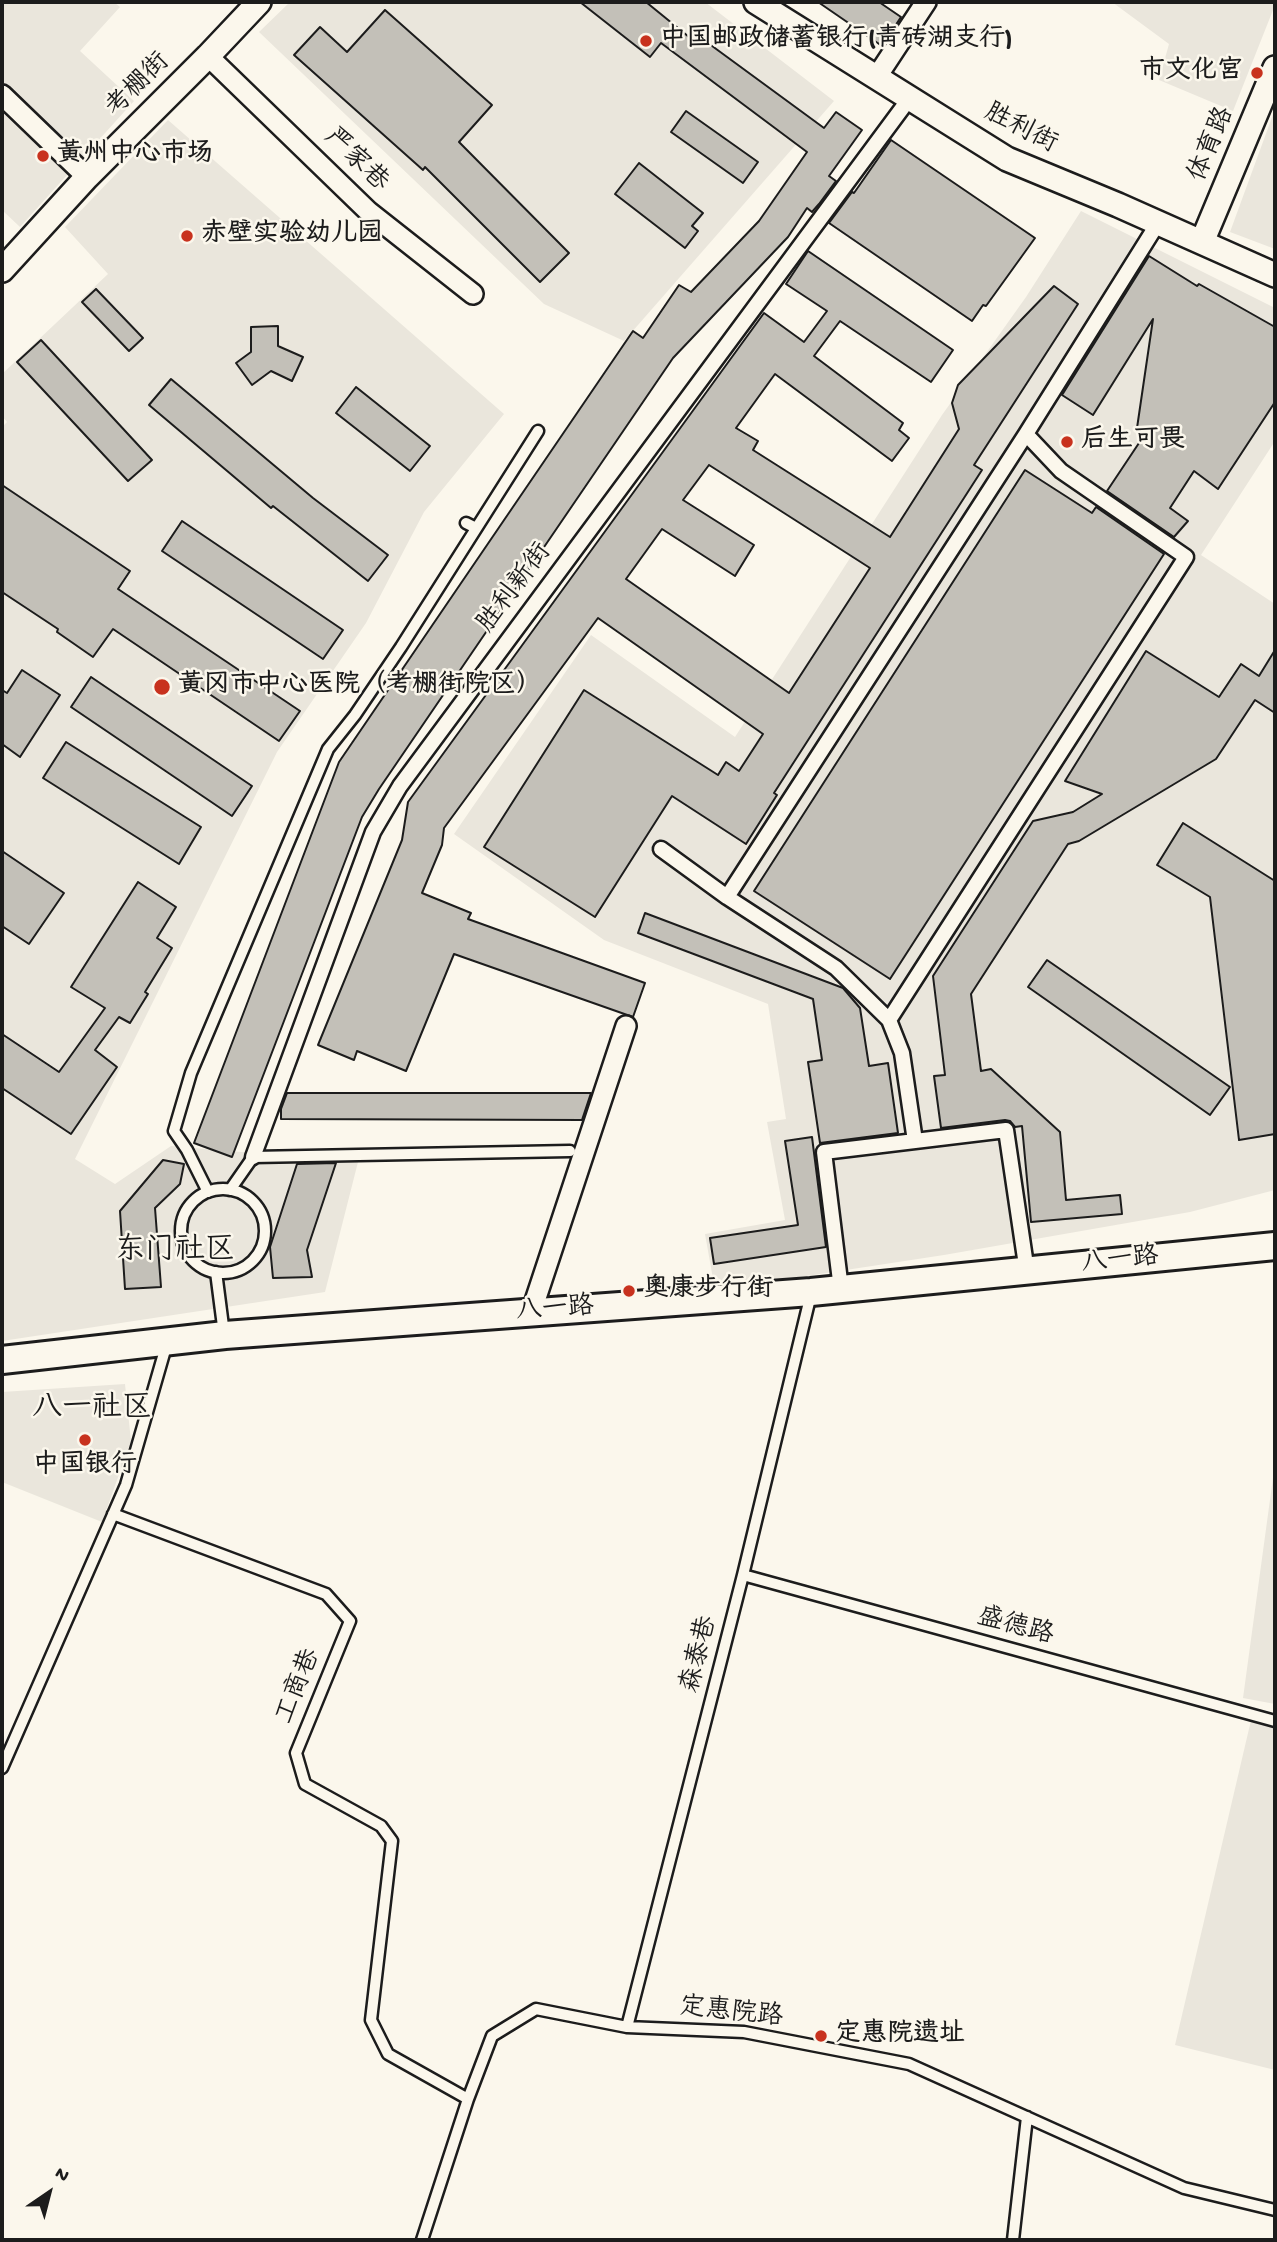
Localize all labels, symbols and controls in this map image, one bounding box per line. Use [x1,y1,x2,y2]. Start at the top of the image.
place label: 中国邮政储蓄银行(青砖湖支行) [660,25,1013,57]
marker: 中国邮政储蓄银行(青砖湖支行) [638,33,654,49]
street label: 考棚街 [100,47,178,125]
place label: 市文化宫 [1139,57,1243,89]
marker: 市文化宫 [1249,65,1265,81]
street label: 胜利街 [978,98,1062,162]
street label: 体育路 [1183,103,1243,187]
street label: 严家巷 [316,123,394,199]
place label: 黄州中心市场 [57,140,213,172]
marker: 黄州中心市场 [35,148,51,164]
place label: 赤壁实验幼儿园 [201,220,383,252]
marker: 赤壁实验幼儿园 [179,228,195,244]
place label: 后生可畏 [1081,426,1185,458]
marker: 后生可畏 [1059,434,1075,450]
street label: 胜利新街 [472,538,560,640]
place label: 黄冈市中心医院（考棚街院区） [178,671,542,703]
marker: 黄冈市中心医院（考棚街院区） [152,677,172,697]
district label: 东门社区 [115,1234,235,1270]
street label: 八一路 [1080,1242,1160,1282]
place label: 奥康步行街 [643,1275,773,1307]
marker: 奥康步行街 [621,1283,637,1299]
street label: 八一路 [515,1293,595,1329]
district label: 八一社区 [32,1392,152,1428]
marker: 中国银行 [77,1432,93,1448]
place label: 中国银行 [33,1451,137,1483]
street label: 盛德路 [973,1603,1057,1653]
street label: 森泰巷 [676,1613,726,1697]
street label: 工商巷 [271,1645,329,1729]
street label: 定惠院路 [678,1993,784,2035]
place label: 定惠院遗址 [835,2020,965,2052]
marker: 定惠院遗址 [813,2028,829,2044]
north arrow [14,2158,84,2228]
text: N [50,2162,73,2188]

